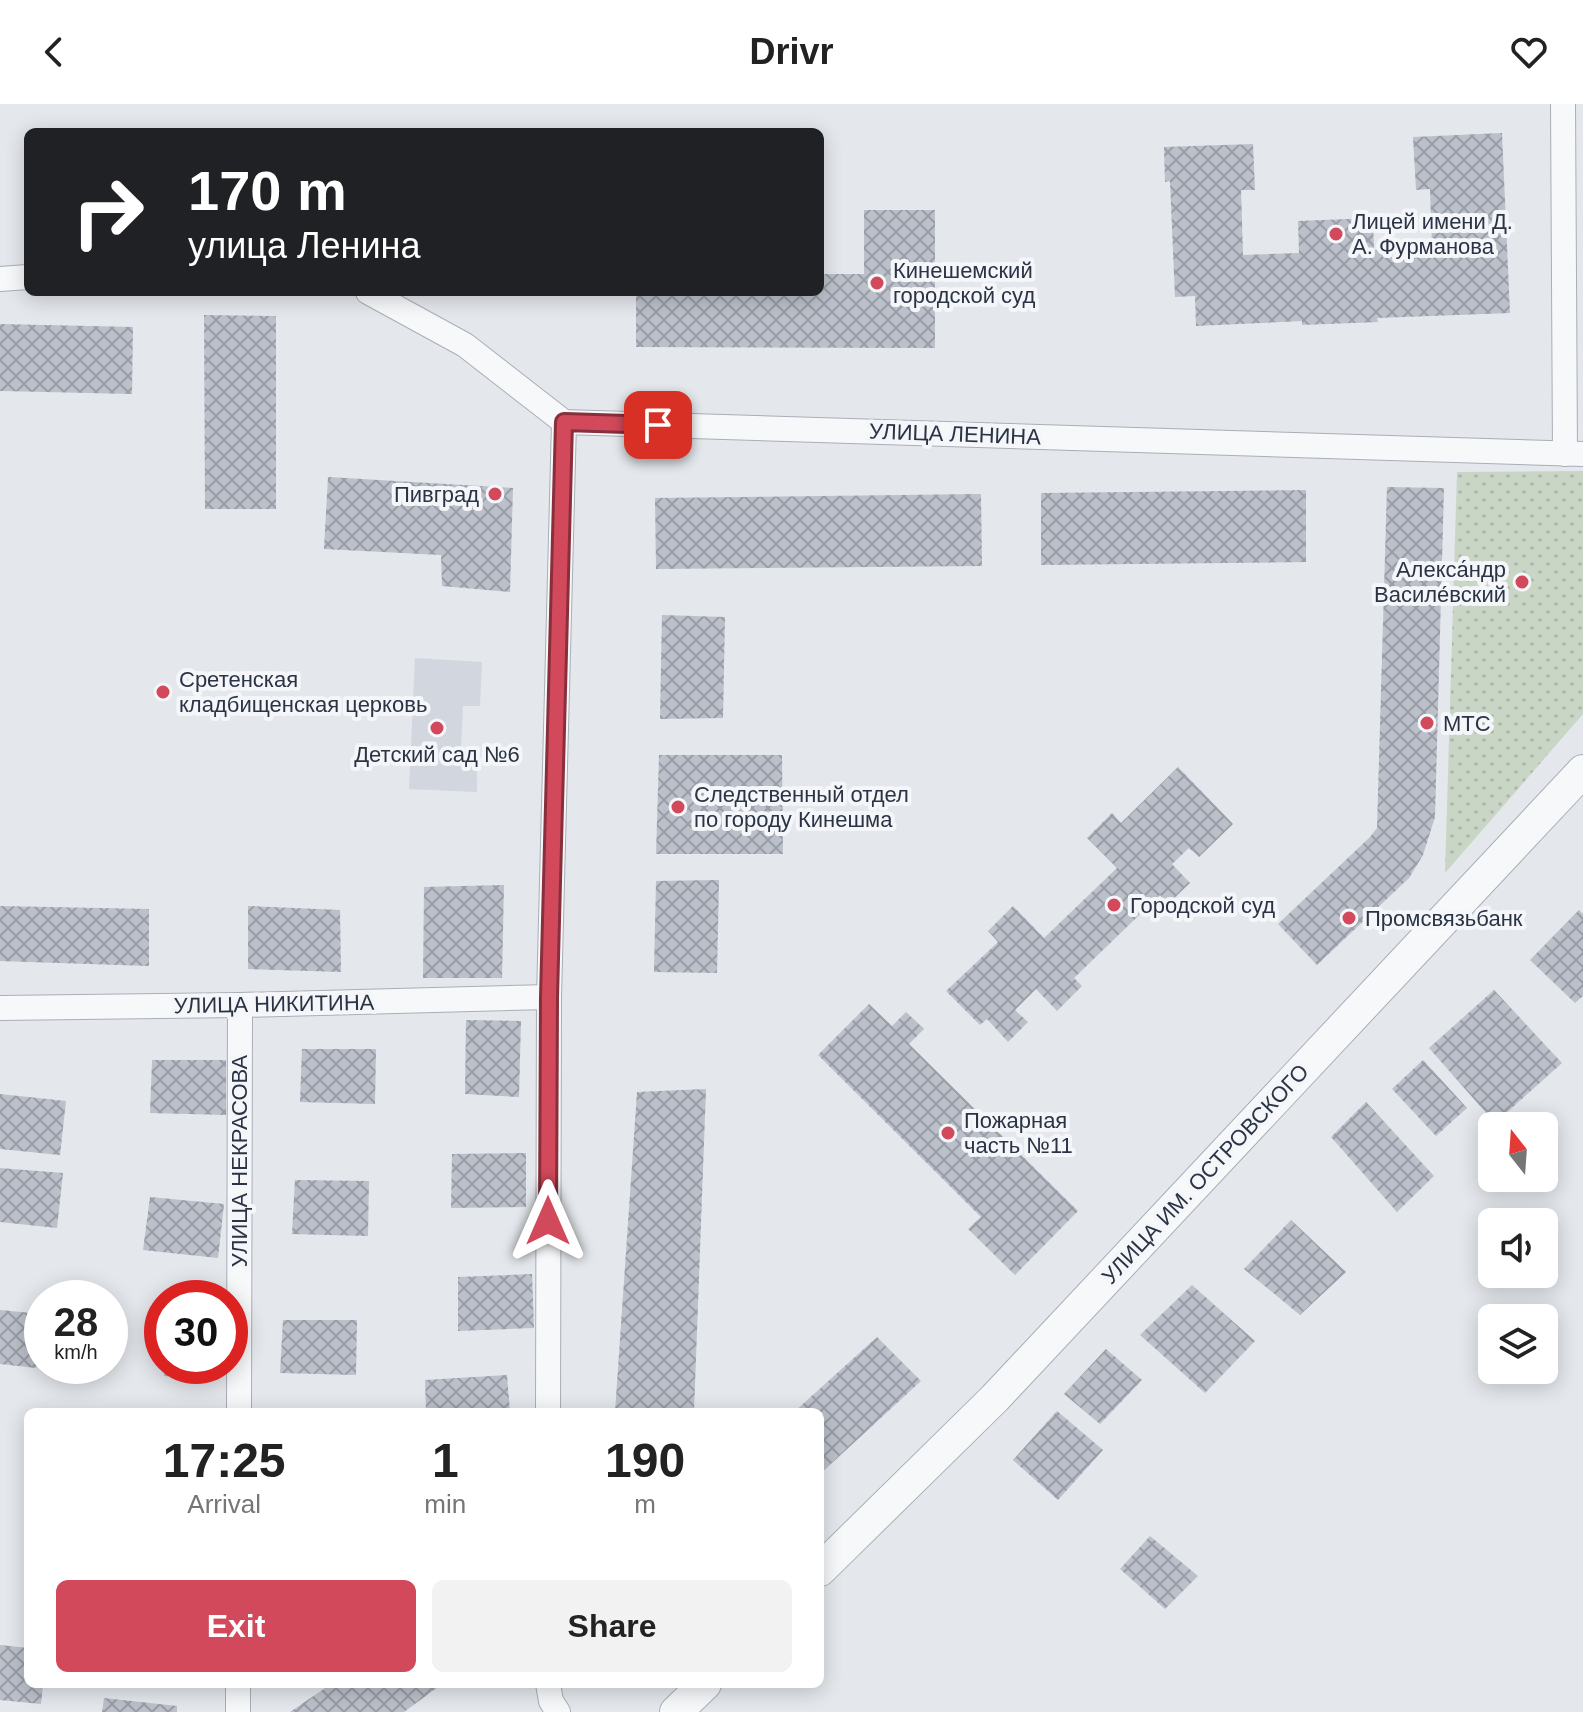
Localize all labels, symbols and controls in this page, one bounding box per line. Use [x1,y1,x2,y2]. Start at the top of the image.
icon: back [32,30,76,74]
icon: heart [1507,30,1551,74]
text: Drivr [749,31,834,72]
text: 170 m [188,159,347,222]
icon: right [56,160,160,264]
place label: Лицей имени Д. А. Фурманова [1352,209,1513,259]
text: улица Ленина [188,225,421,266]
marker: Лицей имени Д. А. Фурманова [1327,225,1345,243]
place label: Кинешемский городской суд [893,258,1035,308]
marker: Кинешемский городской суд [868,274,886,292]
pin [624,391,692,459]
icon: arrive [636,403,680,447]
street label: УЛИЦА ЛЕНИНА [869,419,1042,450]
place label: Пивград [394,482,479,507]
marker: Пивград [486,485,504,503]
place label: Алекса́ндр Василе́вский [1374,557,1506,607]
marker: Алекса́ндр Василе́вский [1513,573,1531,591]
place label: Сретенская кладбищенская церковь [179,667,427,717]
marker: Сретенская кладбищенская церковь [154,683,172,701]
place label: МТС [1443,711,1491,736]
marker: МТС [1418,714,1436,732]
marker: Детский сад №6 [428,719,446,737]
place label: Детский сад №6 [354,742,520,767]
place label: Следственный отдел по городу Кинешма [694,782,909,832]
marker: Следственный отдел по городу Кинешма [669,798,687,816]
place label: Городской суд [1130,893,1275,918]
marker: Городской суд [1105,896,1123,914]
place label: Промсвязьбанк [1365,906,1523,931]
marker: Промсвязьбанк [1340,909,1358,927]
street label: УЛИЦА НИКИТИНА [173,990,375,1018]
street label: УЛИЦА НЕКРАСОВА [227,1054,252,1267]
street label: УЛИЦА ИМ. ОСТРОВСКОГО [1097,1059,1313,1289]
place label: Пожарная часть №11 [964,1108,1073,1158]
north arrow [1478,1112,1558,1192]
map controls [1478,1112,1558,1384]
marker: Пожарная часть №11 [939,1124,957,1142]
position arrow [506,1179,590,1263]
button: sound [1478,1208,1558,1288]
speed limit sign: 30 [144,1280,248,1384]
text: 28 [54,1300,98,1344]
button: layers [1478,1304,1558,1384]
text: km/h [54,1341,98,1363]
text: 17:25 [163,1434,286,1487]
text: 1 [432,1434,459,1487]
text: 190 [605,1434,685,1487]
text: Arrival [187,1489,261,1519]
text: min [424,1489,466,1519]
text: m [634,1489,656,1519]
button: Exit [56,1580,416,1672]
button: Share [432,1580,792,1672]

